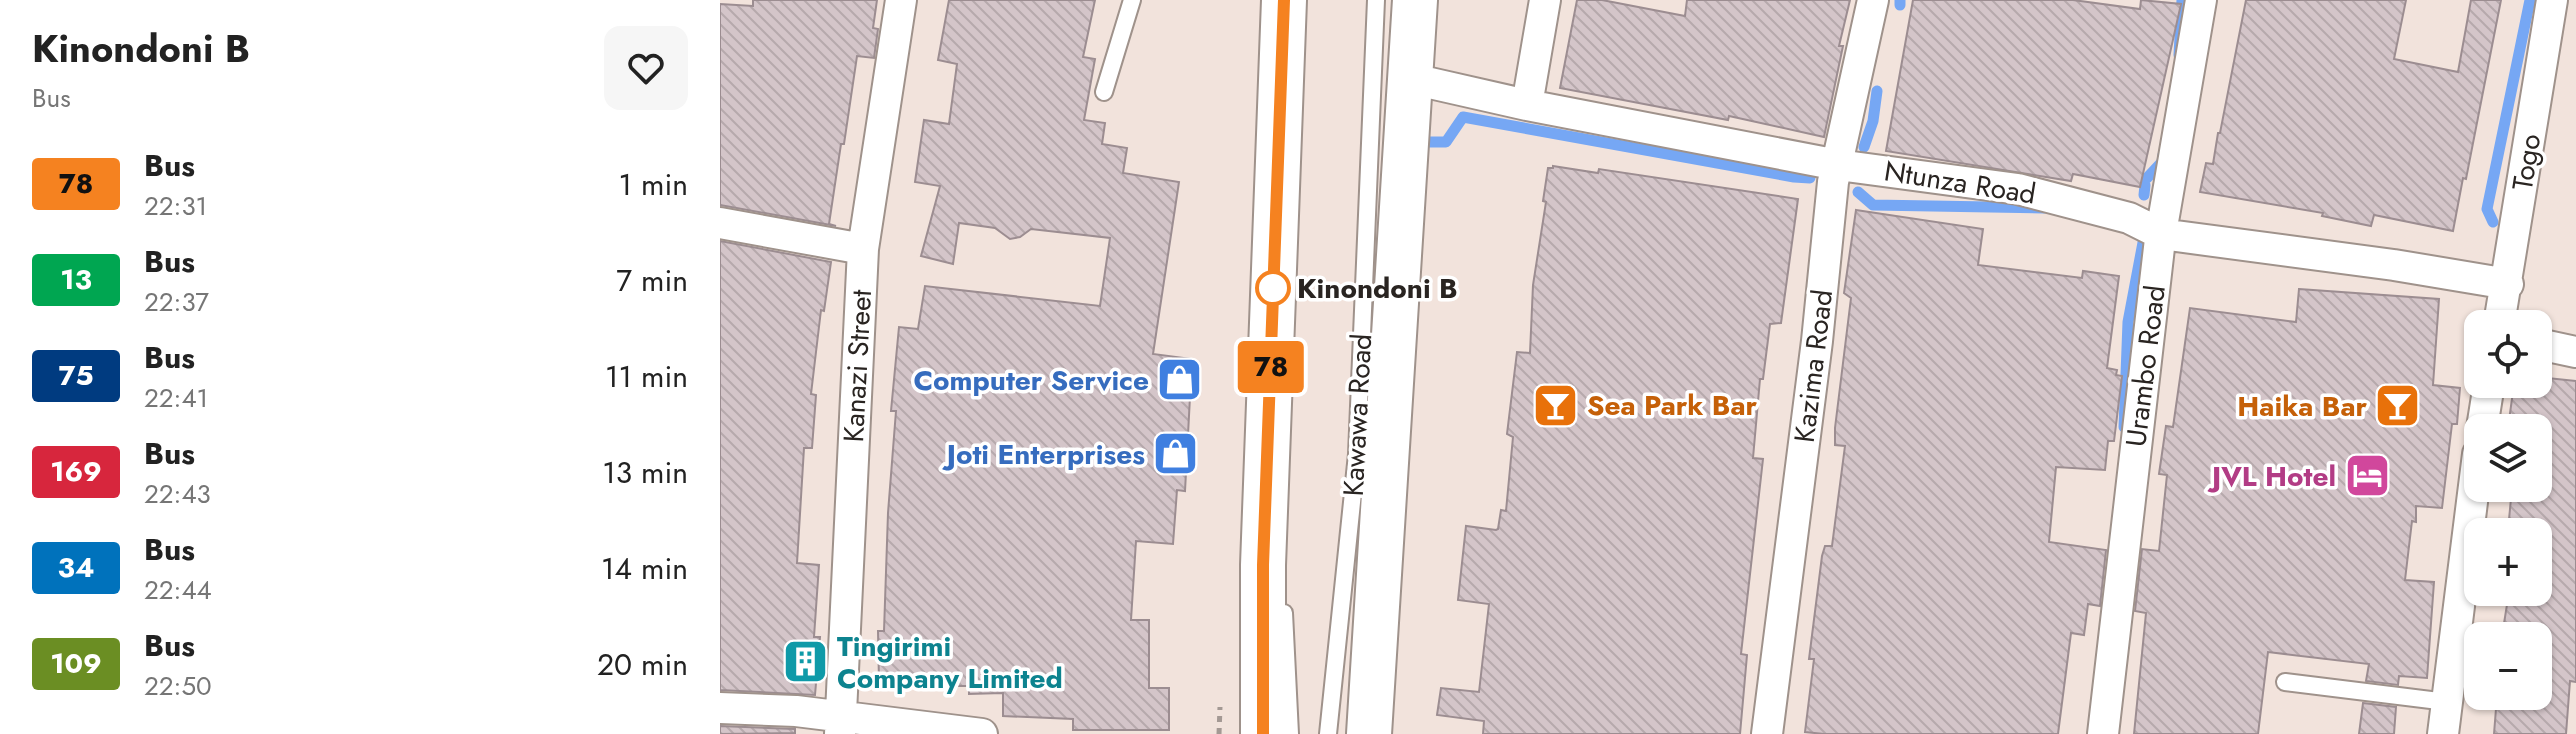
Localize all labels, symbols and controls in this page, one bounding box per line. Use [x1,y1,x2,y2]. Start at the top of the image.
text: Kinondoni B [32,21,250,76]
button: heart [604,26,688,110]
text: Bus [32,79,71,117]
street label: Togo [2502,131,2551,193]
text: Bus [144,144,195,187]
street label: Ntunza Road [1881,150,2039,215]
text: 78 [59,163,93,204]
text: 1 min [619,163,688,206]
text: 22:31 [144,187,207,225]
text: Bus [144,240,195,283]
text: 13 [60,259,92,300]
text: 7 min [616,259,688,302]
place label: Kinondoni B [1297,268,1458,309]
marker: Kinondoni B [1256,271,1290,305]
text: 22:37 [144,283,209,321]
street label: Urambo Road [2115,283,2176,449]
street label: Kazima Road [1784,287,1843,445]
street label: Kanazi Street [833,288,882,443]
map controls [2464,310,2552,710]
button: locate [2464,310,2552,398]
street label: Kawawa Road [1333,333,1382,497]
text: Bus [144,336,195,379]
line badge: 78 [1235,341,1307,393]
text: 78 [1254,346,1288,387]
text: 75 [59,355,93,396]
text: 11 min [605,355,688,398]
shop icon: Computer Service [1156,356,1204,404]
place label: Computer Service [913,360,1149,401]
text: 22:41 [144,379,208,417]
bar icon: Sea Park Bar [1532,381,1580,429]
bar icon: Haika Bar [2374,382,2422,430]
place label: Sea Park Bar [1587,385,1757,426]
place label: Haika Bar [2237,386,2367,427]
button: layers [2464,414,2552,502]
shop icon: Joti Enterprises [1152,430,1200,478]
text: Bus [144,432,195,475]
place label: Joti Enterprises [942,434,1145,475]
text: 169 [50,451,102,492]
text: 13 min [602,451,688,494]
hotel icon: JVL Hotel [2343,452,2391,500]
place label: JVL Hotel [2207,456,2336,497]
text: 22:43 [144,475,211,513]
button: + [2464,518,2552,606]
text: Bus [144,528,195,571]
text: 34 [58,547,94,588]
text: 14 min [601,547,688,590]
text: 22:44 [144,571,212,609]
button: − [2464,622,2552,710]
text: Bus [144,624,195,667]
place label: Tingirimi Company Limited [837,626,1063,699]
building icon: Tingirimi Company Limited [782,638,830,686]
text: 109 [50,643,102,684]
text: 20 min [597,643,688,686]
text: 22:50 [144,667,212,705]

